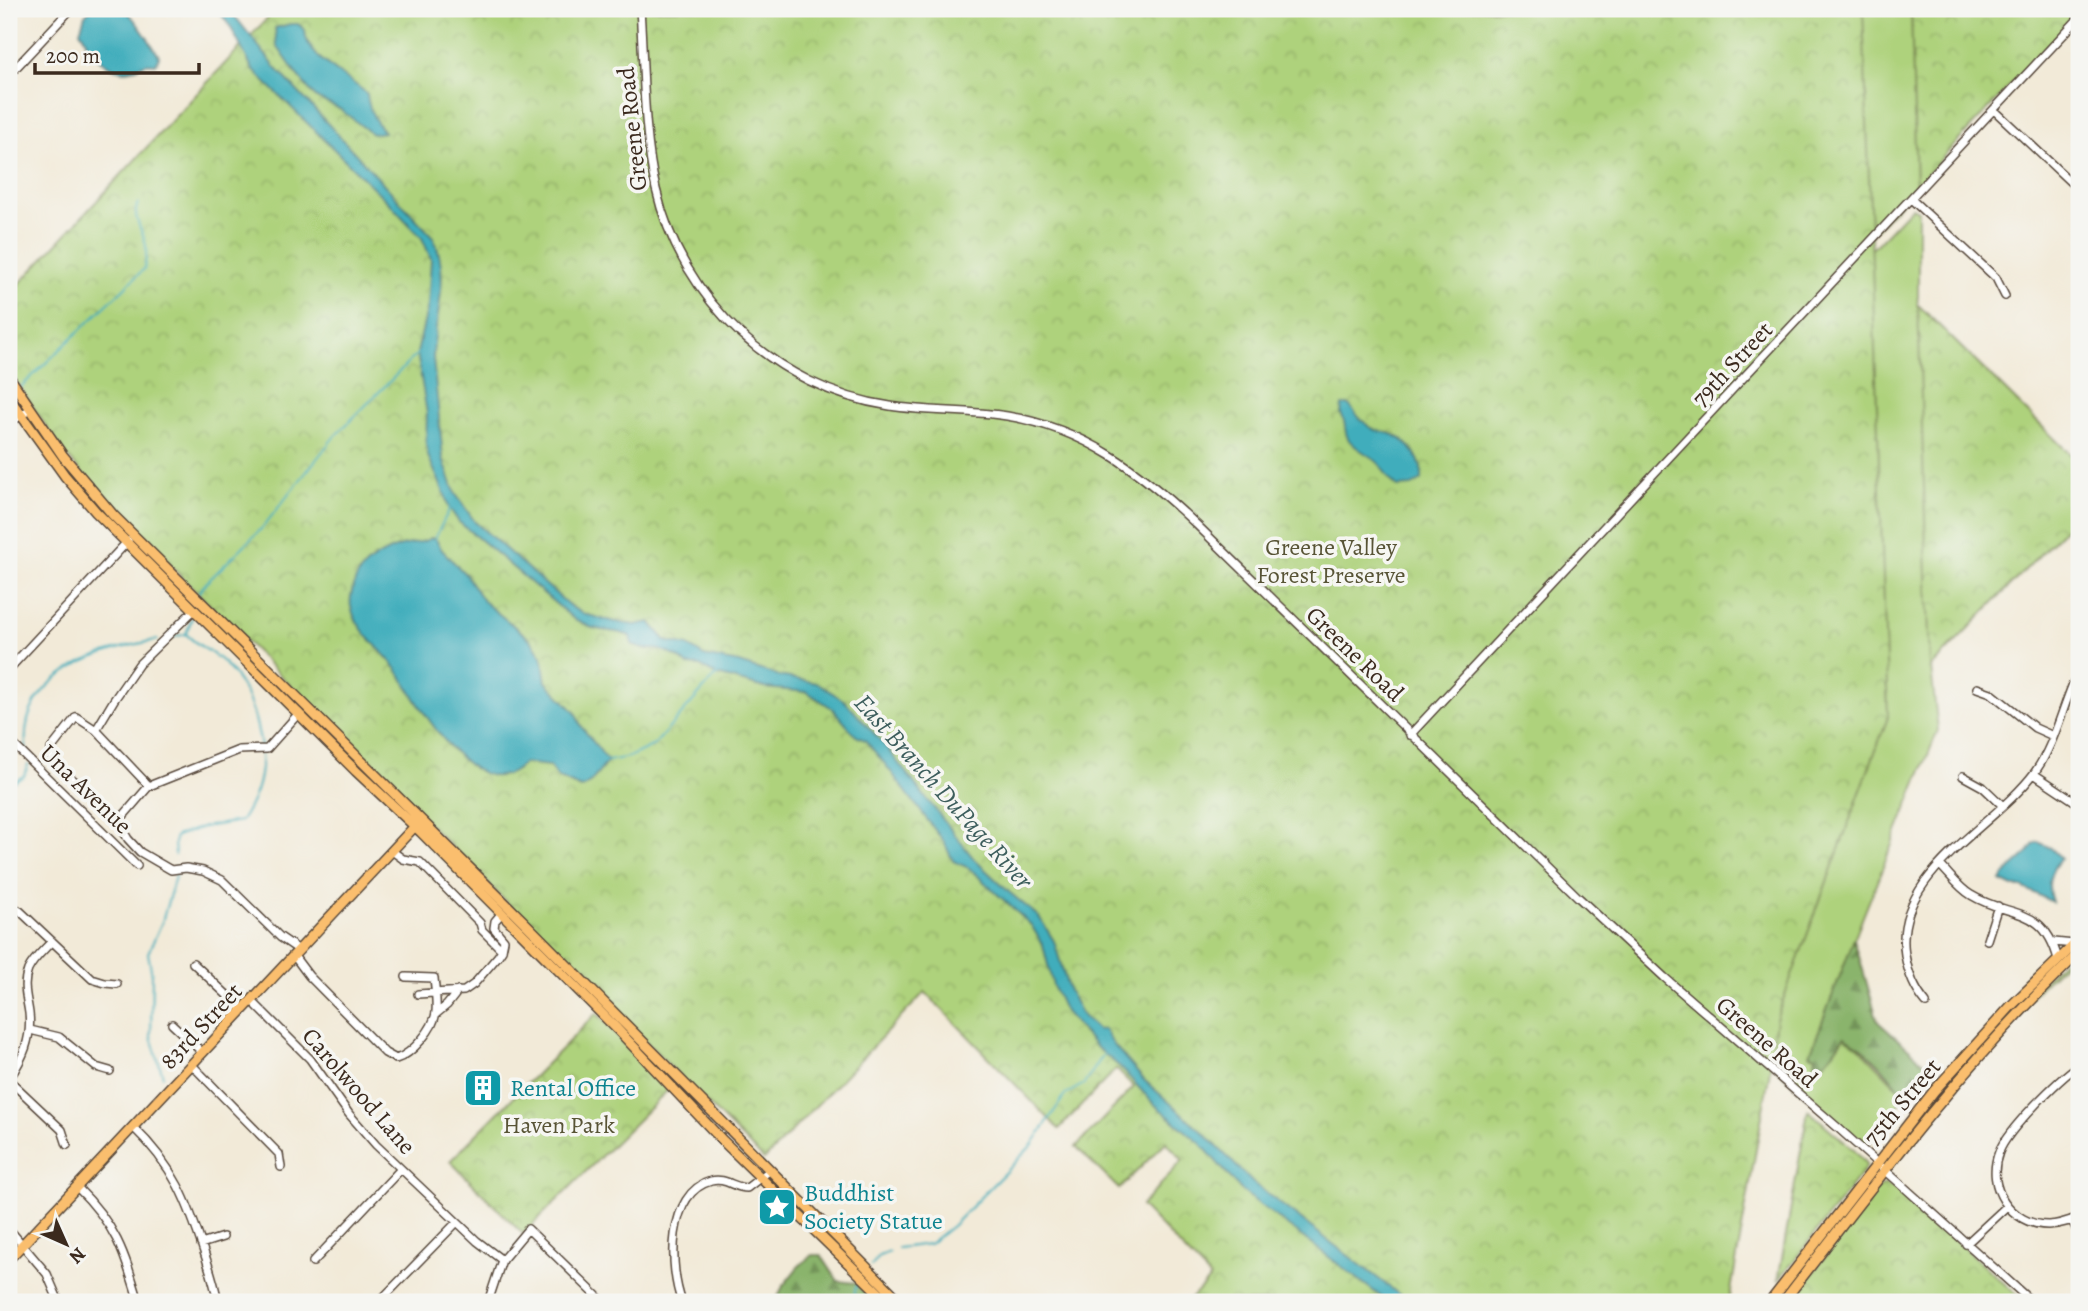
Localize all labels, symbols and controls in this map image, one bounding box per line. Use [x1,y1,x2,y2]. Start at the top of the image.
scale bar [35,32,200,76]
text: 200 m [46,42,100,70]
street label: Greene Road [610,65,654,193]
street label: 79th Street [1684,314,1780,413]
park label: Greene Valley Forest Preserve [1257,531,1405,591]
street label: Greene Road [1299,599,1411,709]
water label: East Branch DuPage River [846,686,1042,897]
street label: Una Avenue [33,737,139,841]
street label: 83rd Street [153,976,249,1076]
street label: Greene Road [1709,989,1825,1095]
street label: Carolwood Lane [295,1021,423,1161]
street label: 75th Street [1856,1051,1948,1152]
building icon: Rental Office [462,1067,504,1109]
place label: Rental Office [510,1072,636,1104]
park label: Haven Park [503,1109,615,1141]
place label: Buddhist Society Statue [804,1177,943,1237]
place icon: Buddhist Society Statue [756,1186,798,1228]
north arrow [32,1210,102,1280]
text: N [63,1241,91,1270]

